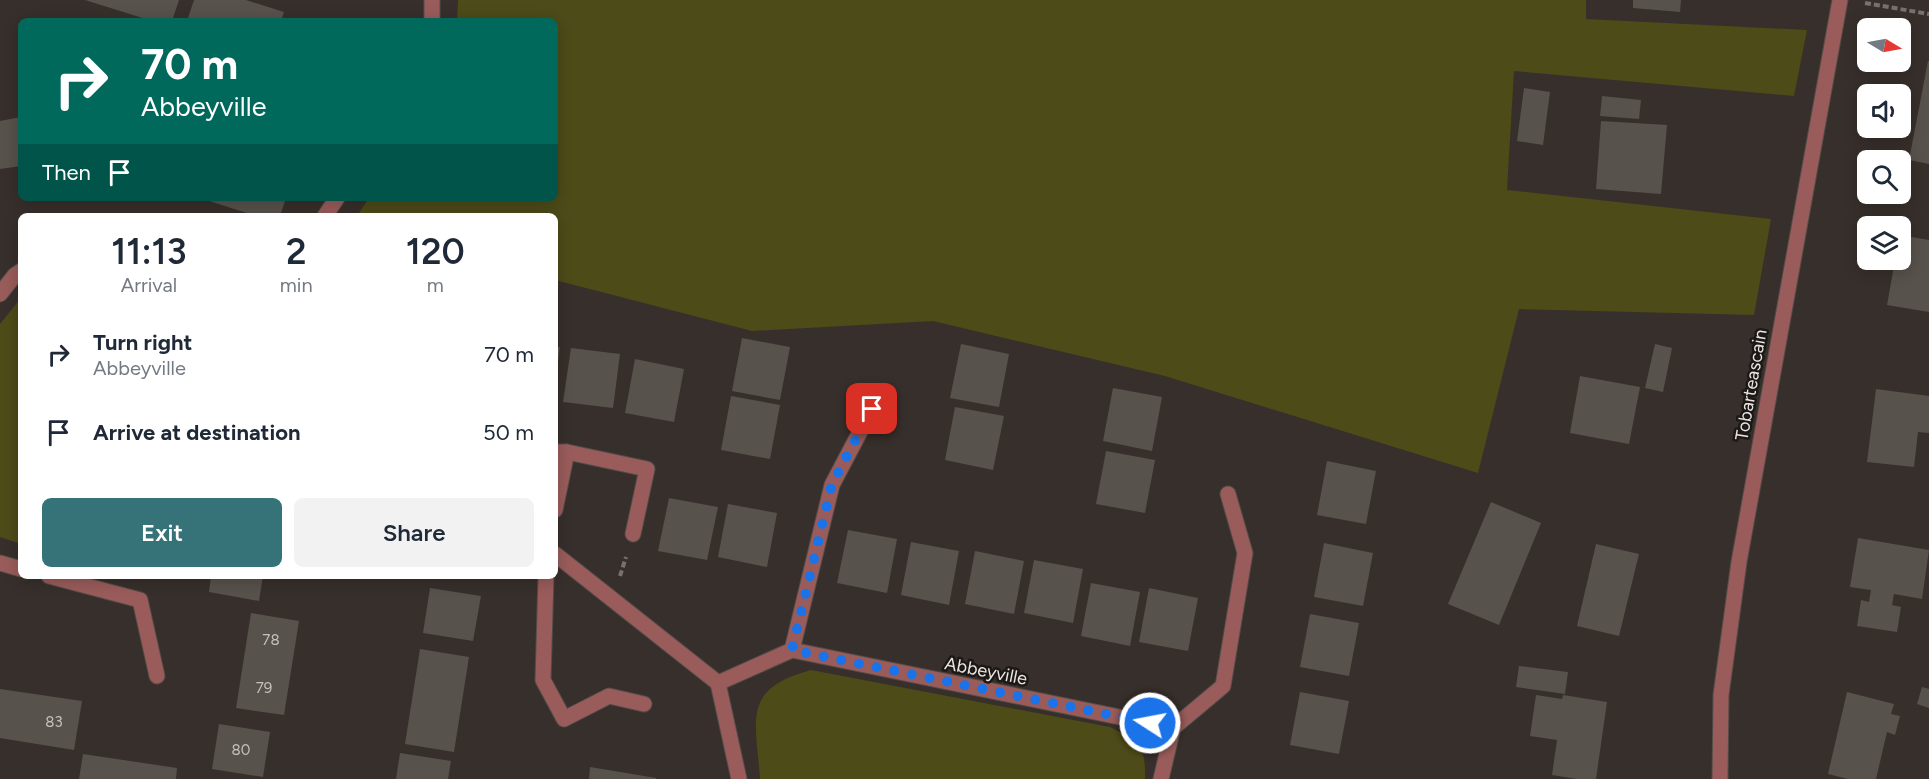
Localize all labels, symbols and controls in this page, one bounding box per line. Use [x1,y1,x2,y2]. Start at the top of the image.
north arrow [1857,18,1911,72]
map controls [1857,18,1911,270]
text: 70 m [141,39,238,90]
icon: right [42,42,120,120]
button: sound [1857,84,1911,138]
text: Abbeyville [141,90,266,123]
button: search [1857,150,1911,204]
icon: arrive [103,156,136,189]
text: Then [42,159,91,186]
button: layers [1857,216,1911,270]
text: 11:13 [111,230,187,273]
text: 2 [286,230,306,273]
text: 120 [406,230,465,273]
text: Arrival [121,273,177,297]
text: min [280,273,313,297]
text: m [427,273,444,297]
street label: Tobarteascain [1730,328,1772,442]
text: Turn right [93,329,192,356]
icon: right [42,338,75,371]
text: 70 m [484,341,534,368]
text: Abbeyville [93,356,186,380]
pin [846,383,897,434]
icon: arrive [855,392,888,425]
icon: arrive [42,416,75,449]
text: Arrive at destination [93,419,301,446]
text: 50 m [483,419,534,446]
button: Exit [42,498,282,567]
button: Share [294,498,534,567]
house number: 78 [262,631,280,649]
street label: Abbeyville [943,652,1029,690]
house number: 79 [256,679,272,697]
position arrow [1118,691,1182,755]
house number: 83 [45,713,63,731]
house number: 80 [232,741,250,759]

